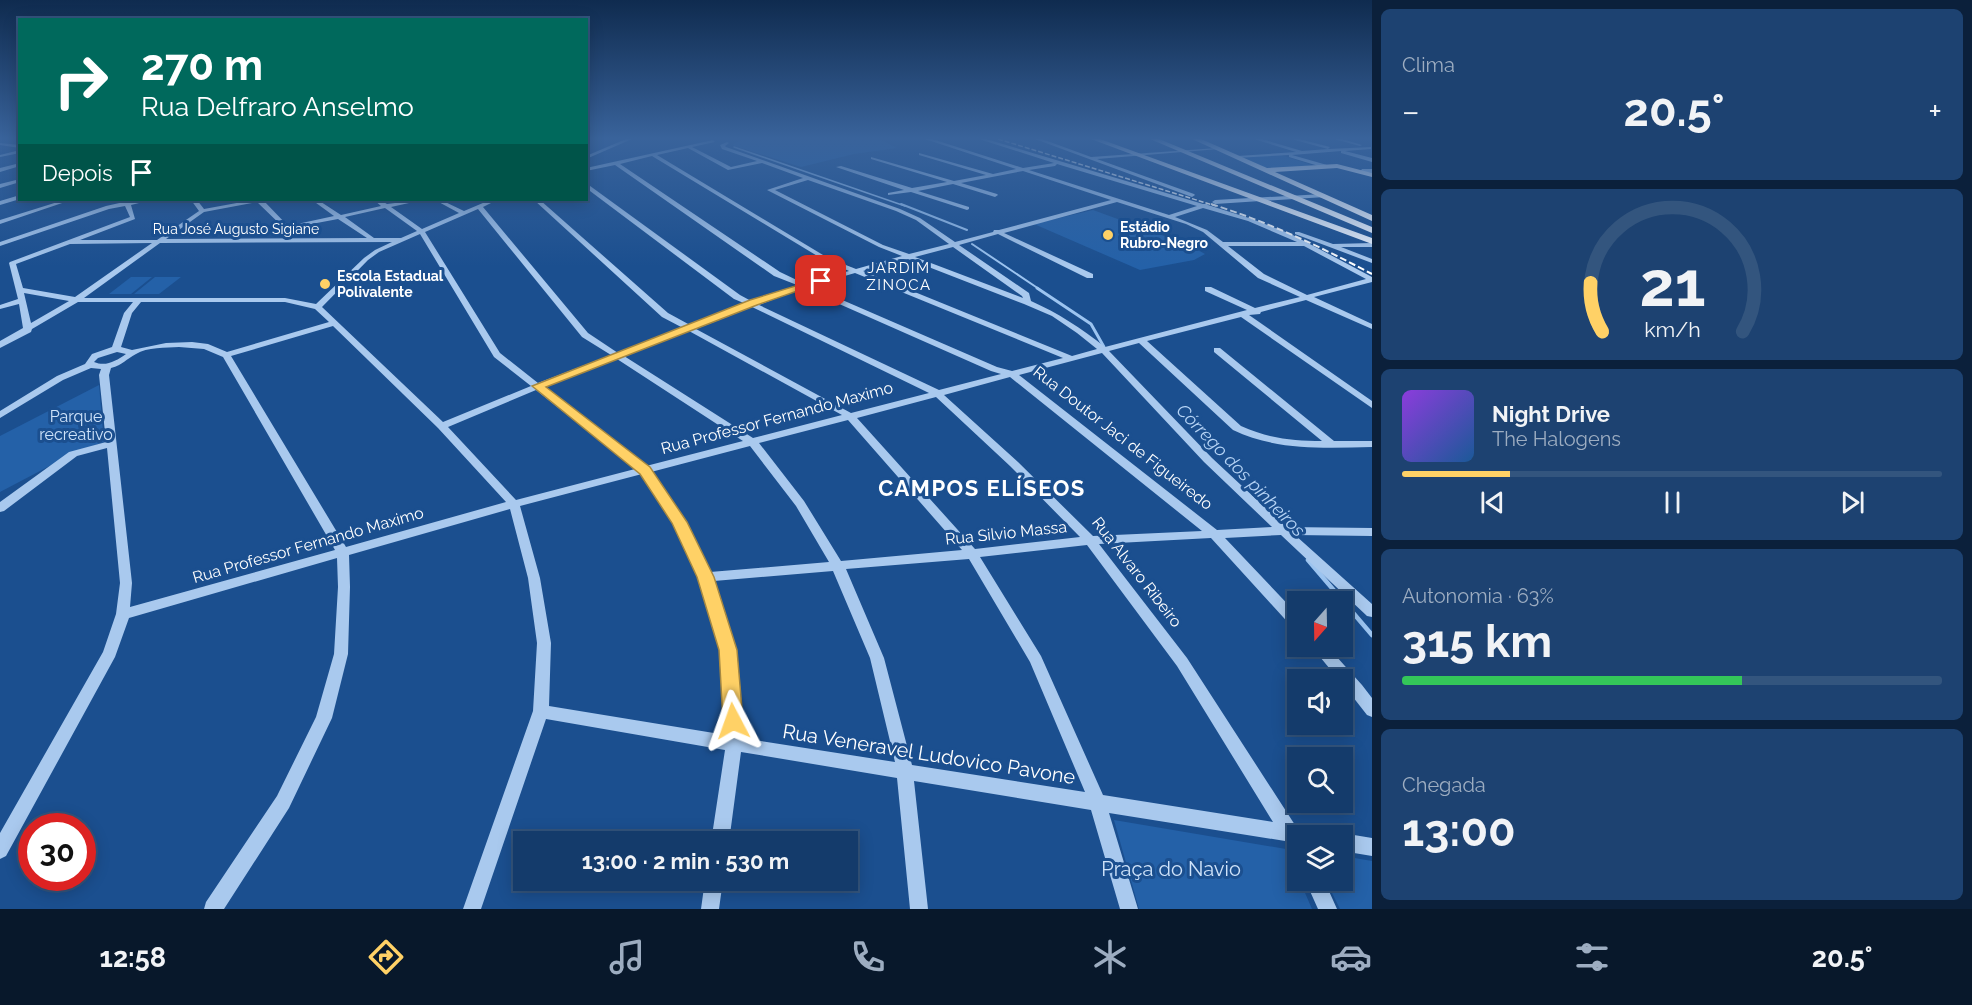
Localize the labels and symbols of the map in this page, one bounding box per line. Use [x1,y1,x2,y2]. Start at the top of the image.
place label: Estádio Rubro-Negro [1120,219,1209,251]
street label: Rua José Augusto Sigiane [153,221,319,237]
marker: Estádio Rubro-Negro [1101,228,1115,242]
pin [795,255,846,306]
district label: JARDIM ZINOCA [866,259,932,294]
place label: Escola Estadual Polivalente [337,268,444,300]
marker: Escola Estadual Polivalente [318,277,332,291]
street label: Rua Doutor Jaci de Figueiredo [1030,362,1216,514]
street label: Rua Professor Fernando Maximo [659,378,895,458]
water label: Córrego dos pinheiros [1172,399,1310,541]
park label: Parque recreativo [39,407,113,444]
district label: CAMPOS ELÍSEOS [878,475,1086,501]
street label: Rua Professor Fernando Maximo [190,503,426,587]
street label: Rua Alvaro Ribeiro [1088,513,1186,631]
street label: Rua Silvio Massa [944,517,1068,549]
north arrow [1287,591,1353,657]
position arrow [701,689,765,753]
street label: Rua Veneravel Ludovico Pavone [781,719,1077,789]
speed limit sign: 30 [18,813,96,891]
park label: Praça do Navio [1101,857,1241,881]

